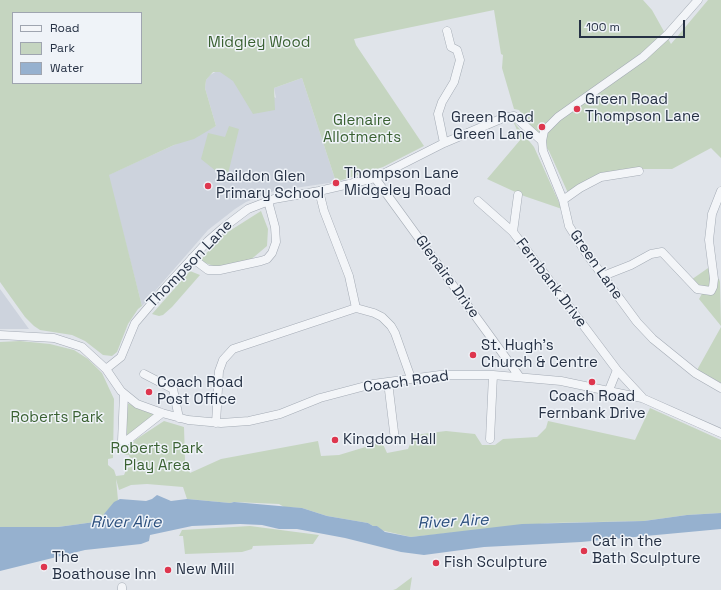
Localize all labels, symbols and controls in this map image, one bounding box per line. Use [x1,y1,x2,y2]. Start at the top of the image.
legend [12,12,142,84]
scale bar [581,12,687,38]
text: 100 m [586,19,620,35]
text: Road [50,20,79,36]
park label: Midgley Wood [208,34,310,52]
text: Park [50,40,75,56]
text: Water [50,60,84,76]
place label: Green Road Thompson Lane [585,91,700,126]
marker: Green Road Thompson Lane [572,104,582,114]
place label: Green Road Green Lane [451,109,534,144]
park label: Glenaire Allotments [323,112,401,147]
marker: Green Road Green Lane [537,122,547,132]
place label: Thompson Lane Midgeley Road [344,165,459,200]
place label: Baildon Glen Primary School [216,168,324,203]
marker: Thompson Lane Midgeley Road [331,178,341,188]
marker: Baildon Glen Primary School [203,181,213,191]
street label: Thompson Lane [144,216,236,312]
street label: Green Lane [565,227,627,303]
street label: Glenaire Drive [411,232,483,322]
street label: Fernbank Drive [512,235,590,331]
place label: St. Hugh's Church & Centre [481,337,598,372]
marker: St. Hugh's Church & Centre [468,350,478,360]
street label: Coach Road [362,367,450,397]
place label: Coach Road Post Office [157,374,243,409]
marker: Coach Road Fernbank Drive [587,377,597,387]
marker: Coach Road Post Office [144,387,154,397]
place label: Coach Road Fernbank Drive [538,388,646,423]
park label: Roberts Park [11,409,103,427]
place label: Kingdom Hall [343,431,436,449]
marker: Kingdom Hall [330,435,340,445]
park label: Roberts Park Play Area [111,440,203,475]
water label: River Aire [417,511,489,533]
water label: River Aire [90,513,162,533]
place label: Cat in the Bath Sculpture [592,533,701,568]
marker: Cat in the Bath Sculpture [579,546,589,556]
place label: The Boathouse Inn [52,549,157,584]
place label: Fish Sculpture [444,554,547,572]
marker: Fish Sculpture [431,558,441,568]
place label: New Mill [176,561,235,579]
marker: The Boathouse Inn [39,562,49,572]
marker: New Mill [163,565,173,575]

